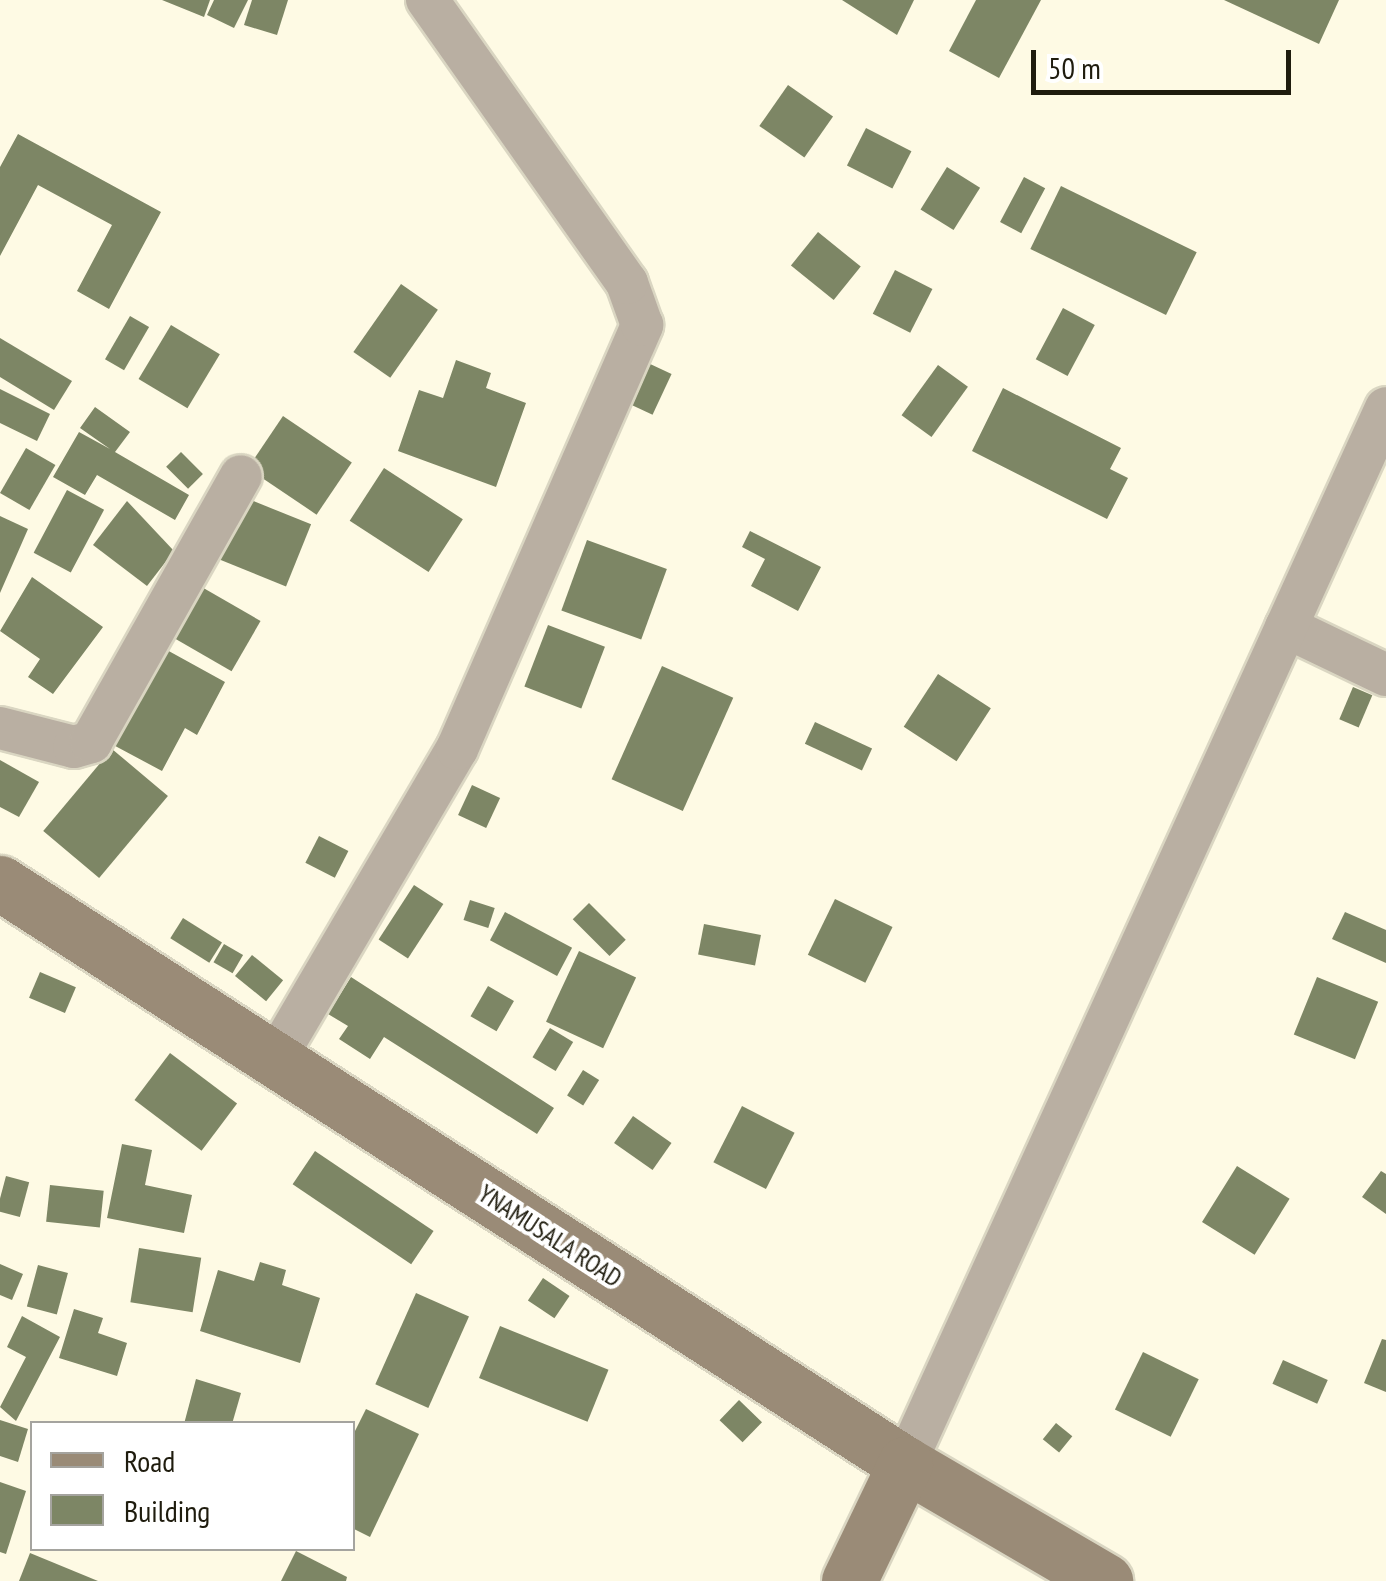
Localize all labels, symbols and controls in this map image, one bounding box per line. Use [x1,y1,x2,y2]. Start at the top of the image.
scale bar [1036,30,1296,92]
text: 50 m [1048,48,1101,87]
street label: YNAMUSALA ROAD [473,1178,627,1294]
legend [30,1421,355,1551]
text: Road [124,1441,175,1480]
text: Building [124,1491,210,1530]

